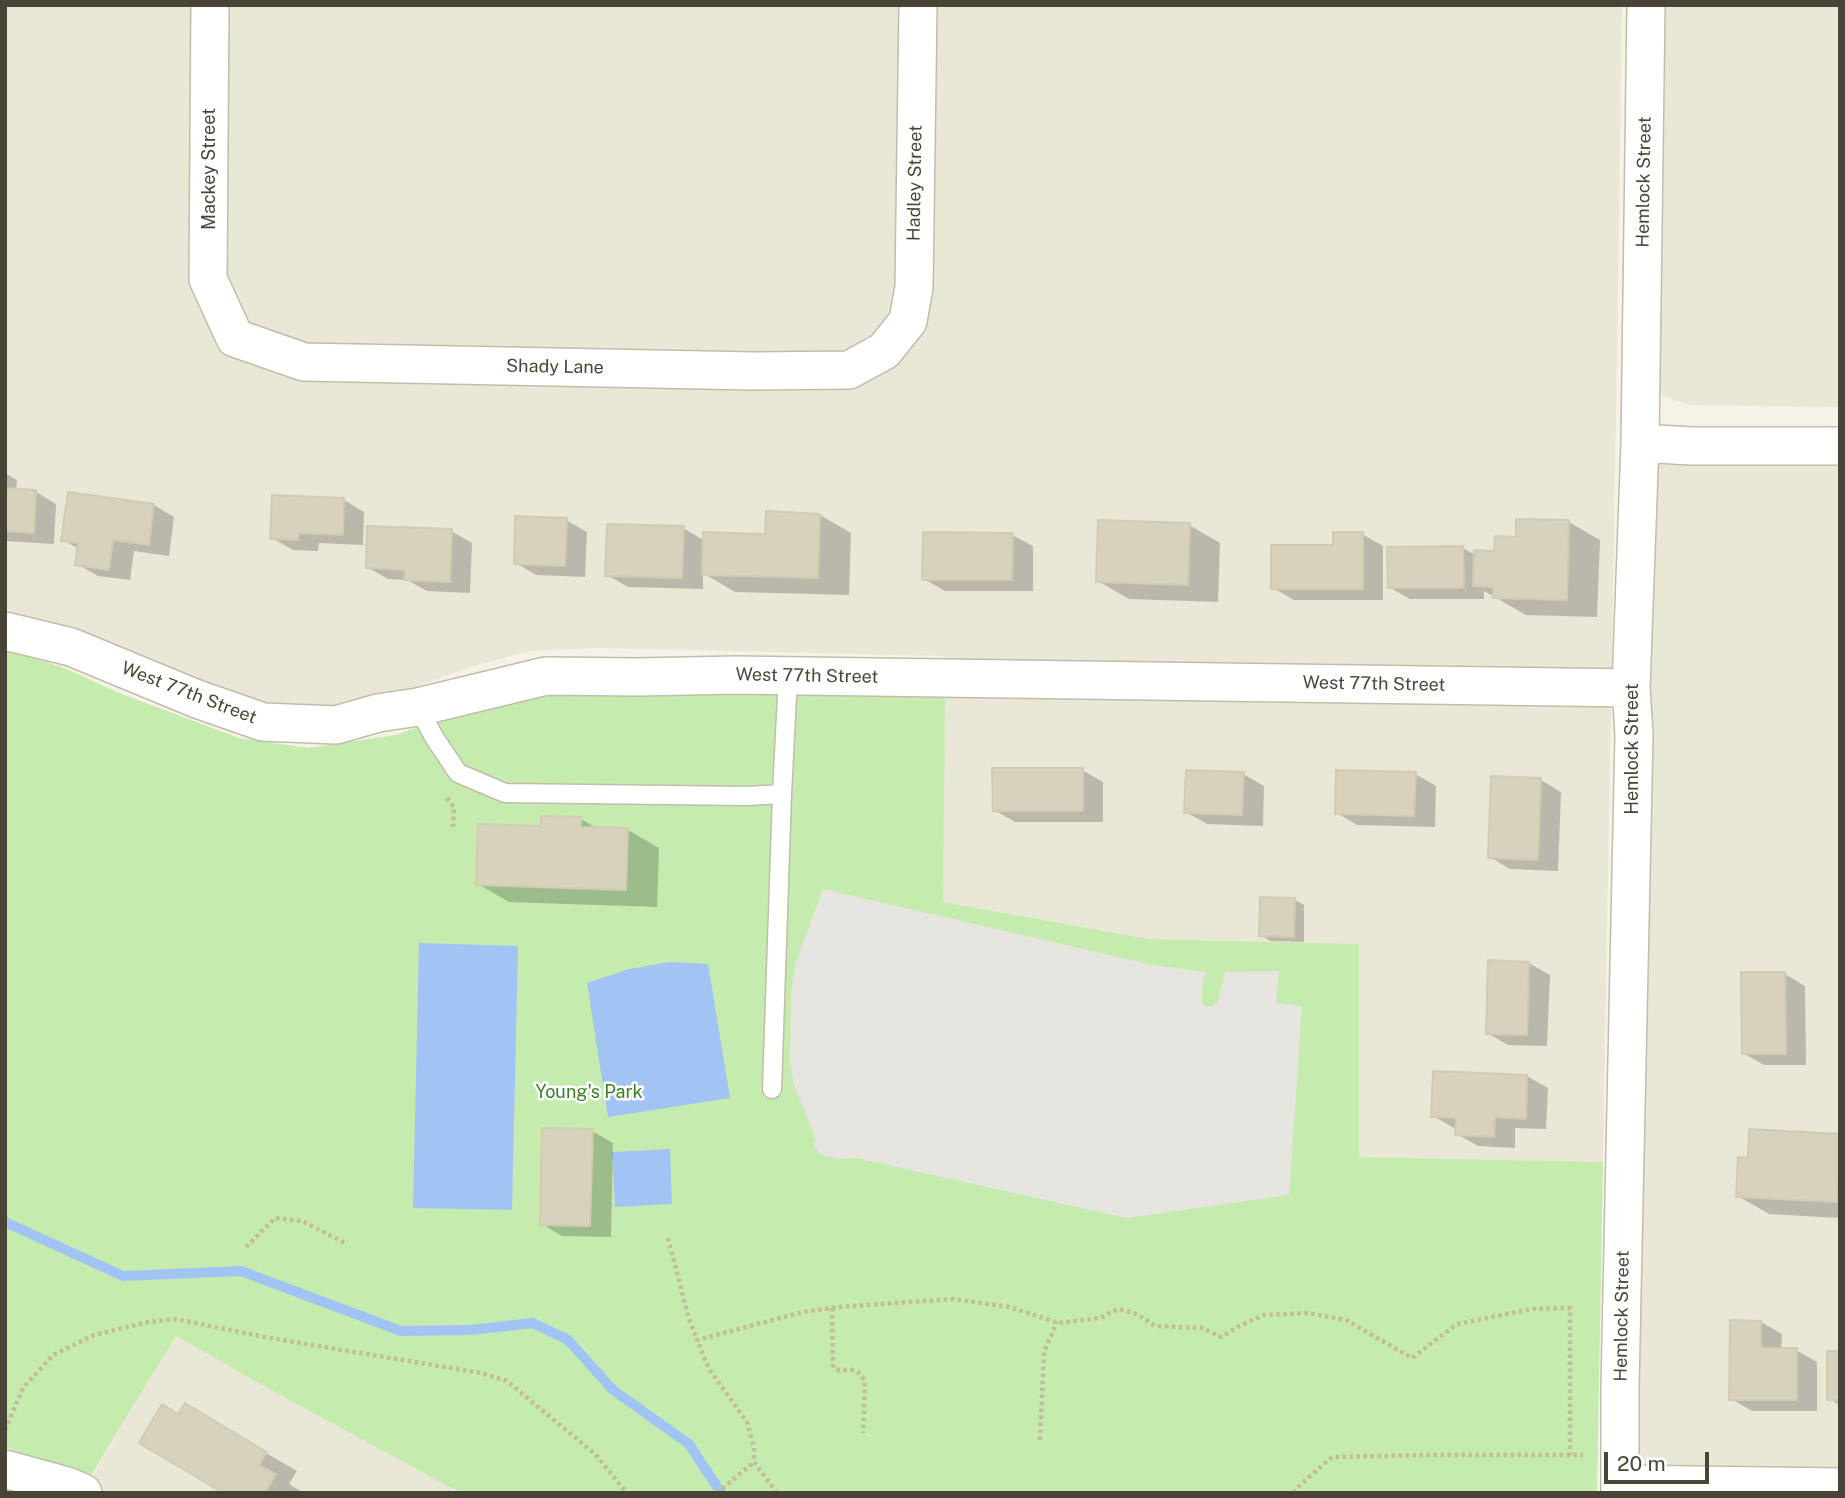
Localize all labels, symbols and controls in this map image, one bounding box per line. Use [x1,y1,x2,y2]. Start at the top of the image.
street label: Mackey Street [198,108,220,230]
street label: Hemlock Street [1632,116,1656,248]
street label: Hadley Street [903,125,927,241]
street label: Shady Lane [506,355,604,379]
street label: West 77th Street [118,657,260,729]
street label: West 77th Street [735,664,879,688]
street label: West 77th Street [1302,672,1446,696]
street label: Hemlock Street [1621,683,1643,815]
park label: Young's Park [535,1081,643,1103]
street label: Hemlock Street [1610,1250,1634,1382]
scale bar [1607,1438,1712,1482]
text: 20 m [1617,1451,1666,1476]

